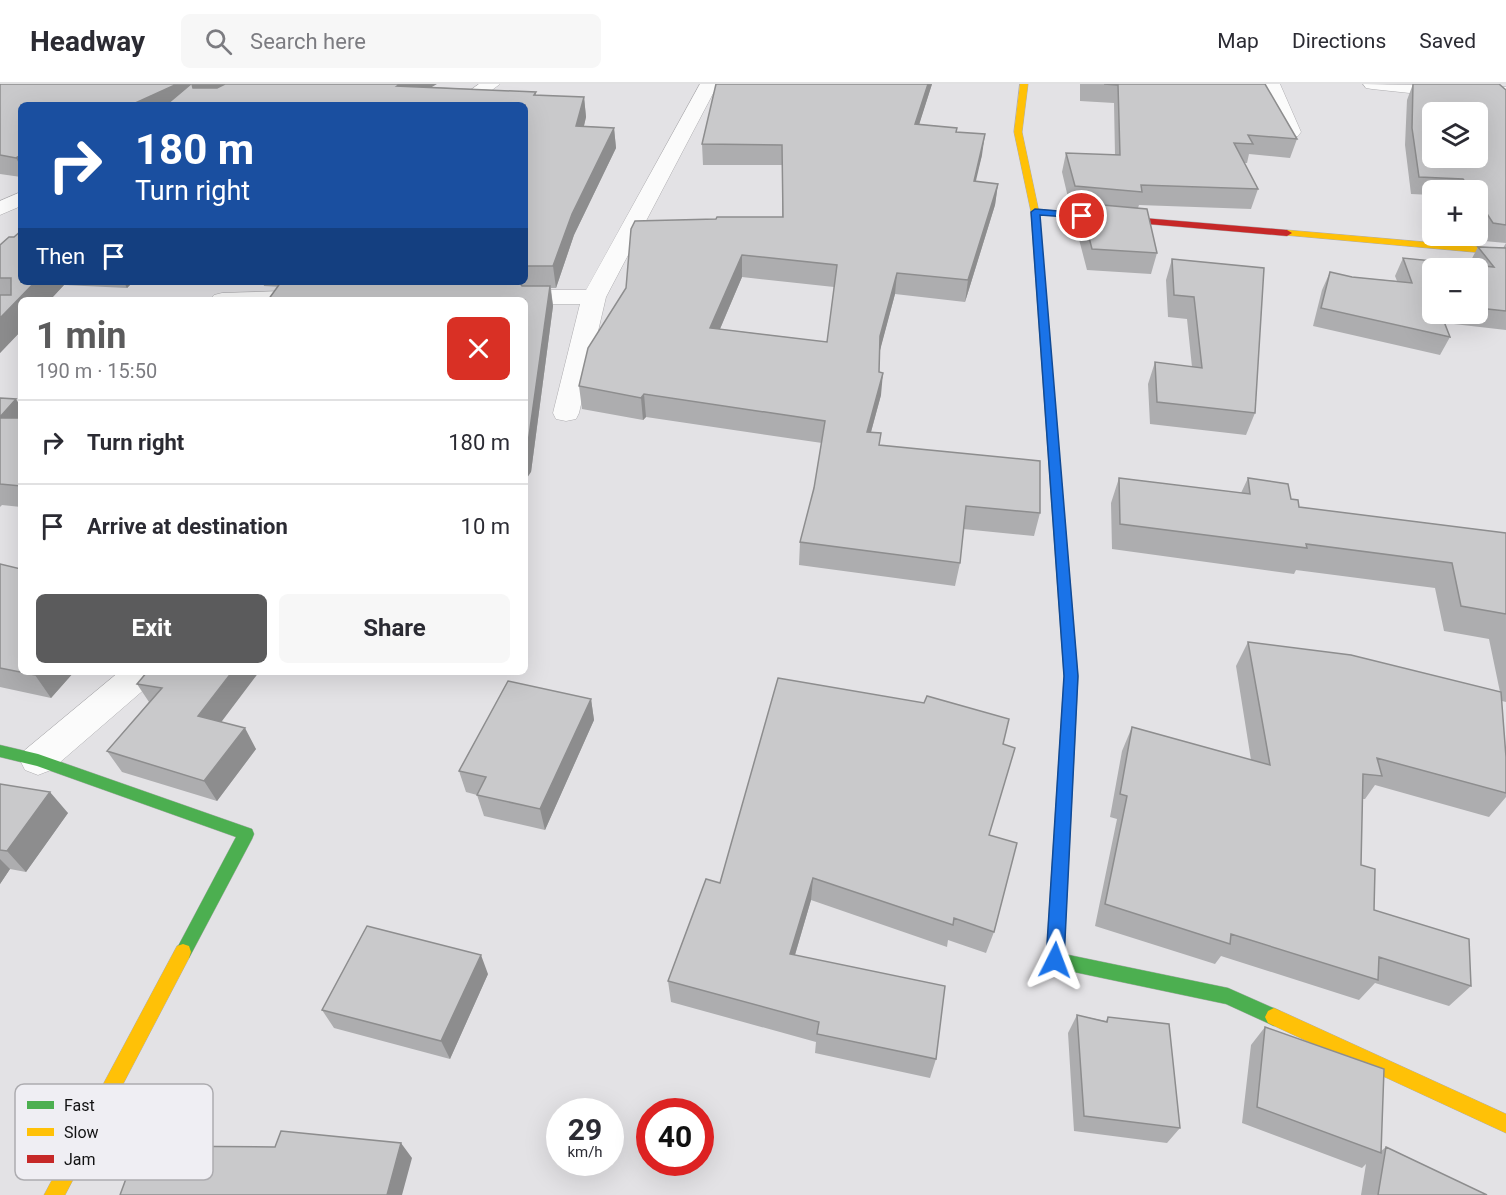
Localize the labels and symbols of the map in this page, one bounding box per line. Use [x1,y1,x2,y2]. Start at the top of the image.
pin [1056,190,1107,241]
position arrow [1023,928,1087,992]
legend [15,1084,213,1180]
text: Fast [64,1096,95,1115]
speed limit sign: 40 [636,1098,714,1176]
text: Slow [64,1123,99,1142]
text: Jam [64,1150,96,1169]

